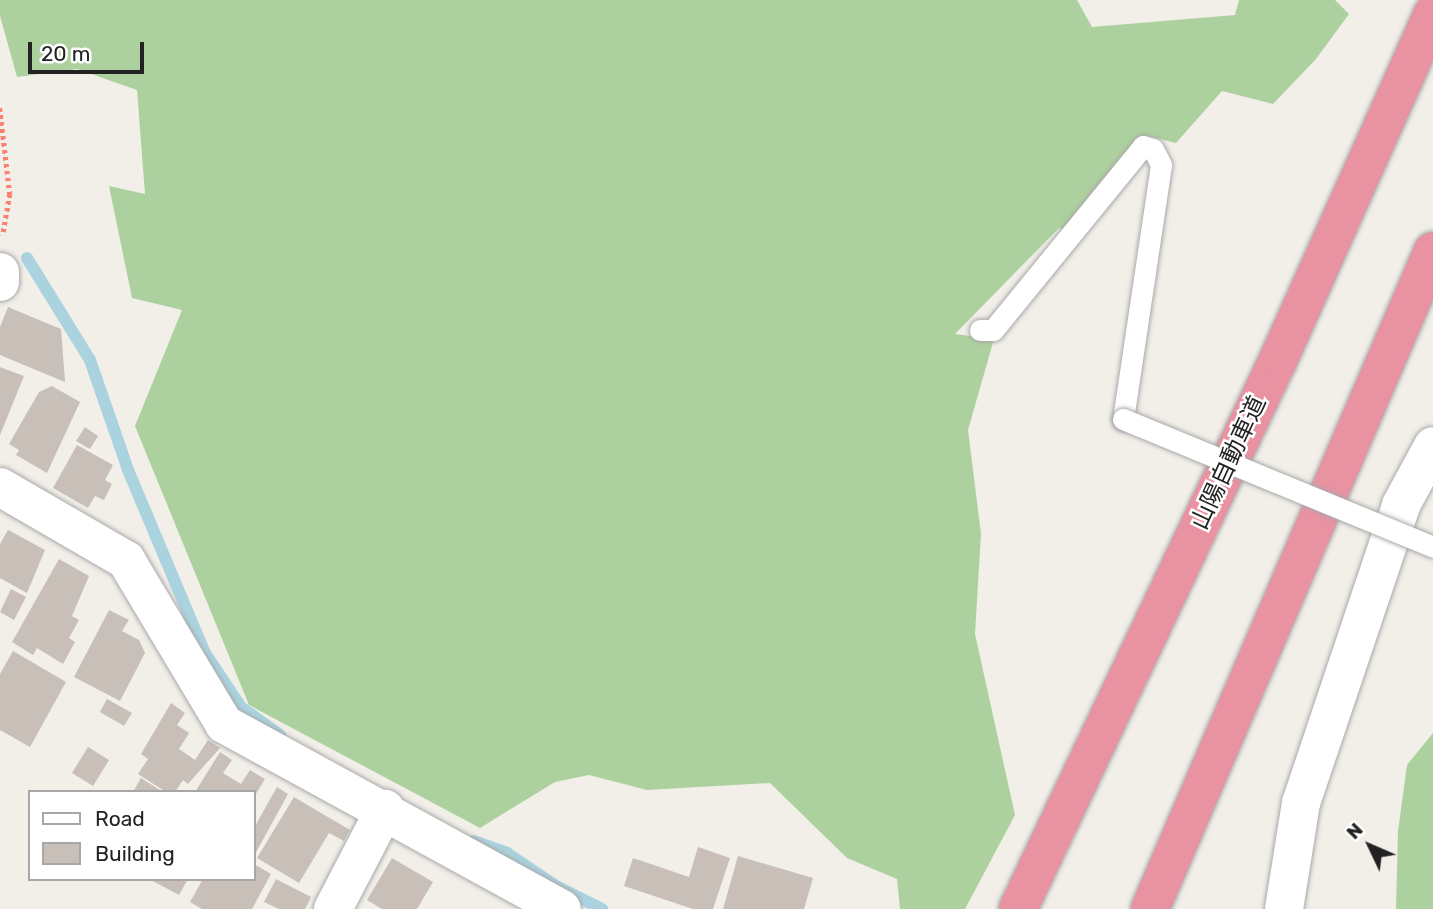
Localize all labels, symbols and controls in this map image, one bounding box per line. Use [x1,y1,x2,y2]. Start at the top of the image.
scale bar [32,28,147,72]
text: 20 m [41,41,90,66]
street label: 山陽自動車道 [1186,392,1272,534]
legend [28,790,256,881]
text: Road [95,806,145,831]
north arrow [1335,811,1405,881]
text: N [1342,818,1368,844]
text: Building [95,841,175,866]

